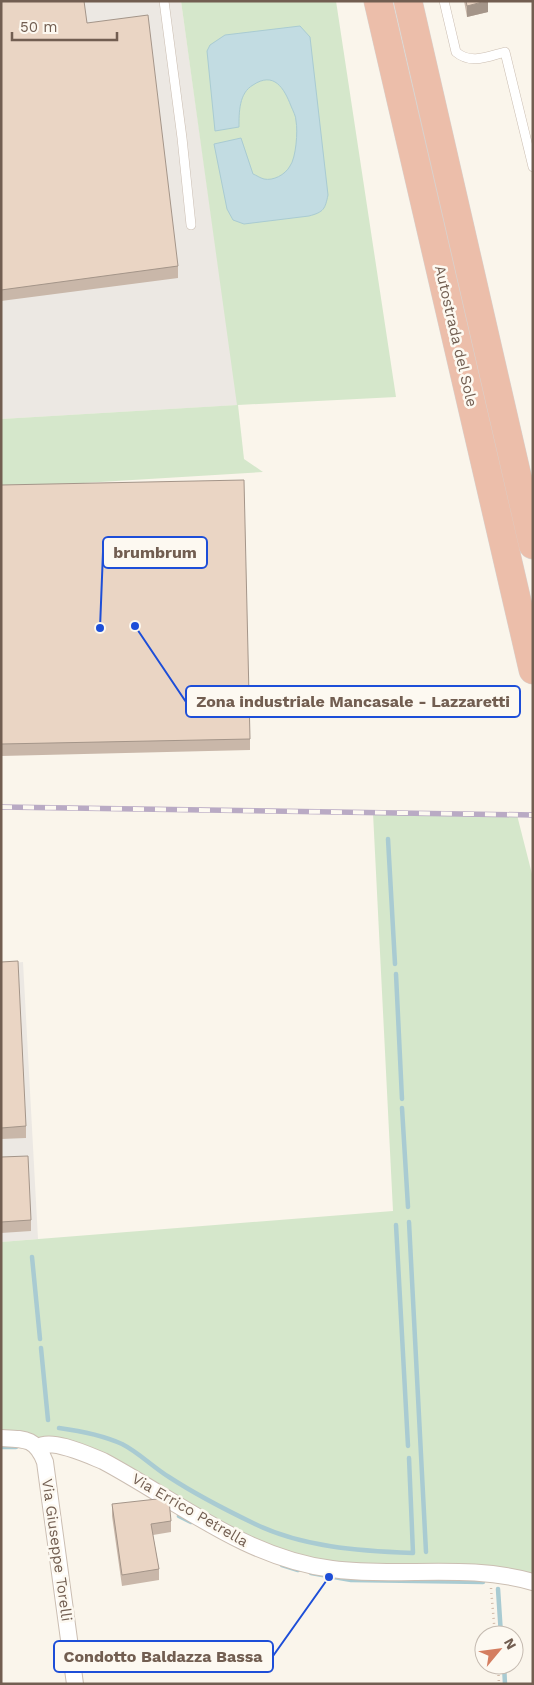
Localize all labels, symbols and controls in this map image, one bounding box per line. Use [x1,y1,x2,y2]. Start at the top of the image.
scale bar [12,10,118,42]
text: 50 m [20,18,57,36]
street label: Autostrada del Sole [431,263,481,409]
callout: brumbrum [103,537,207,568]
text: brumbrum [113,543,197,562]
callout: Zona industriale Mancasale - Lazzaretti [186,686,520,717]
text: Zona industriale Mancasale - Lazzaretti [196,692,510,711]
street label: Via Errico Petrella [129,1469,252,1551]
street label: Via Giuseppe Torelli [38,1477,76,1623]
north arrow [474,1625,524,1675]
text: N [501,1635,520,1652]
callout: Condotto Baldazza Bassa [54,1641,273,1672]
text: Condotto Baldazza Bassa [64,1647,263,1666]

